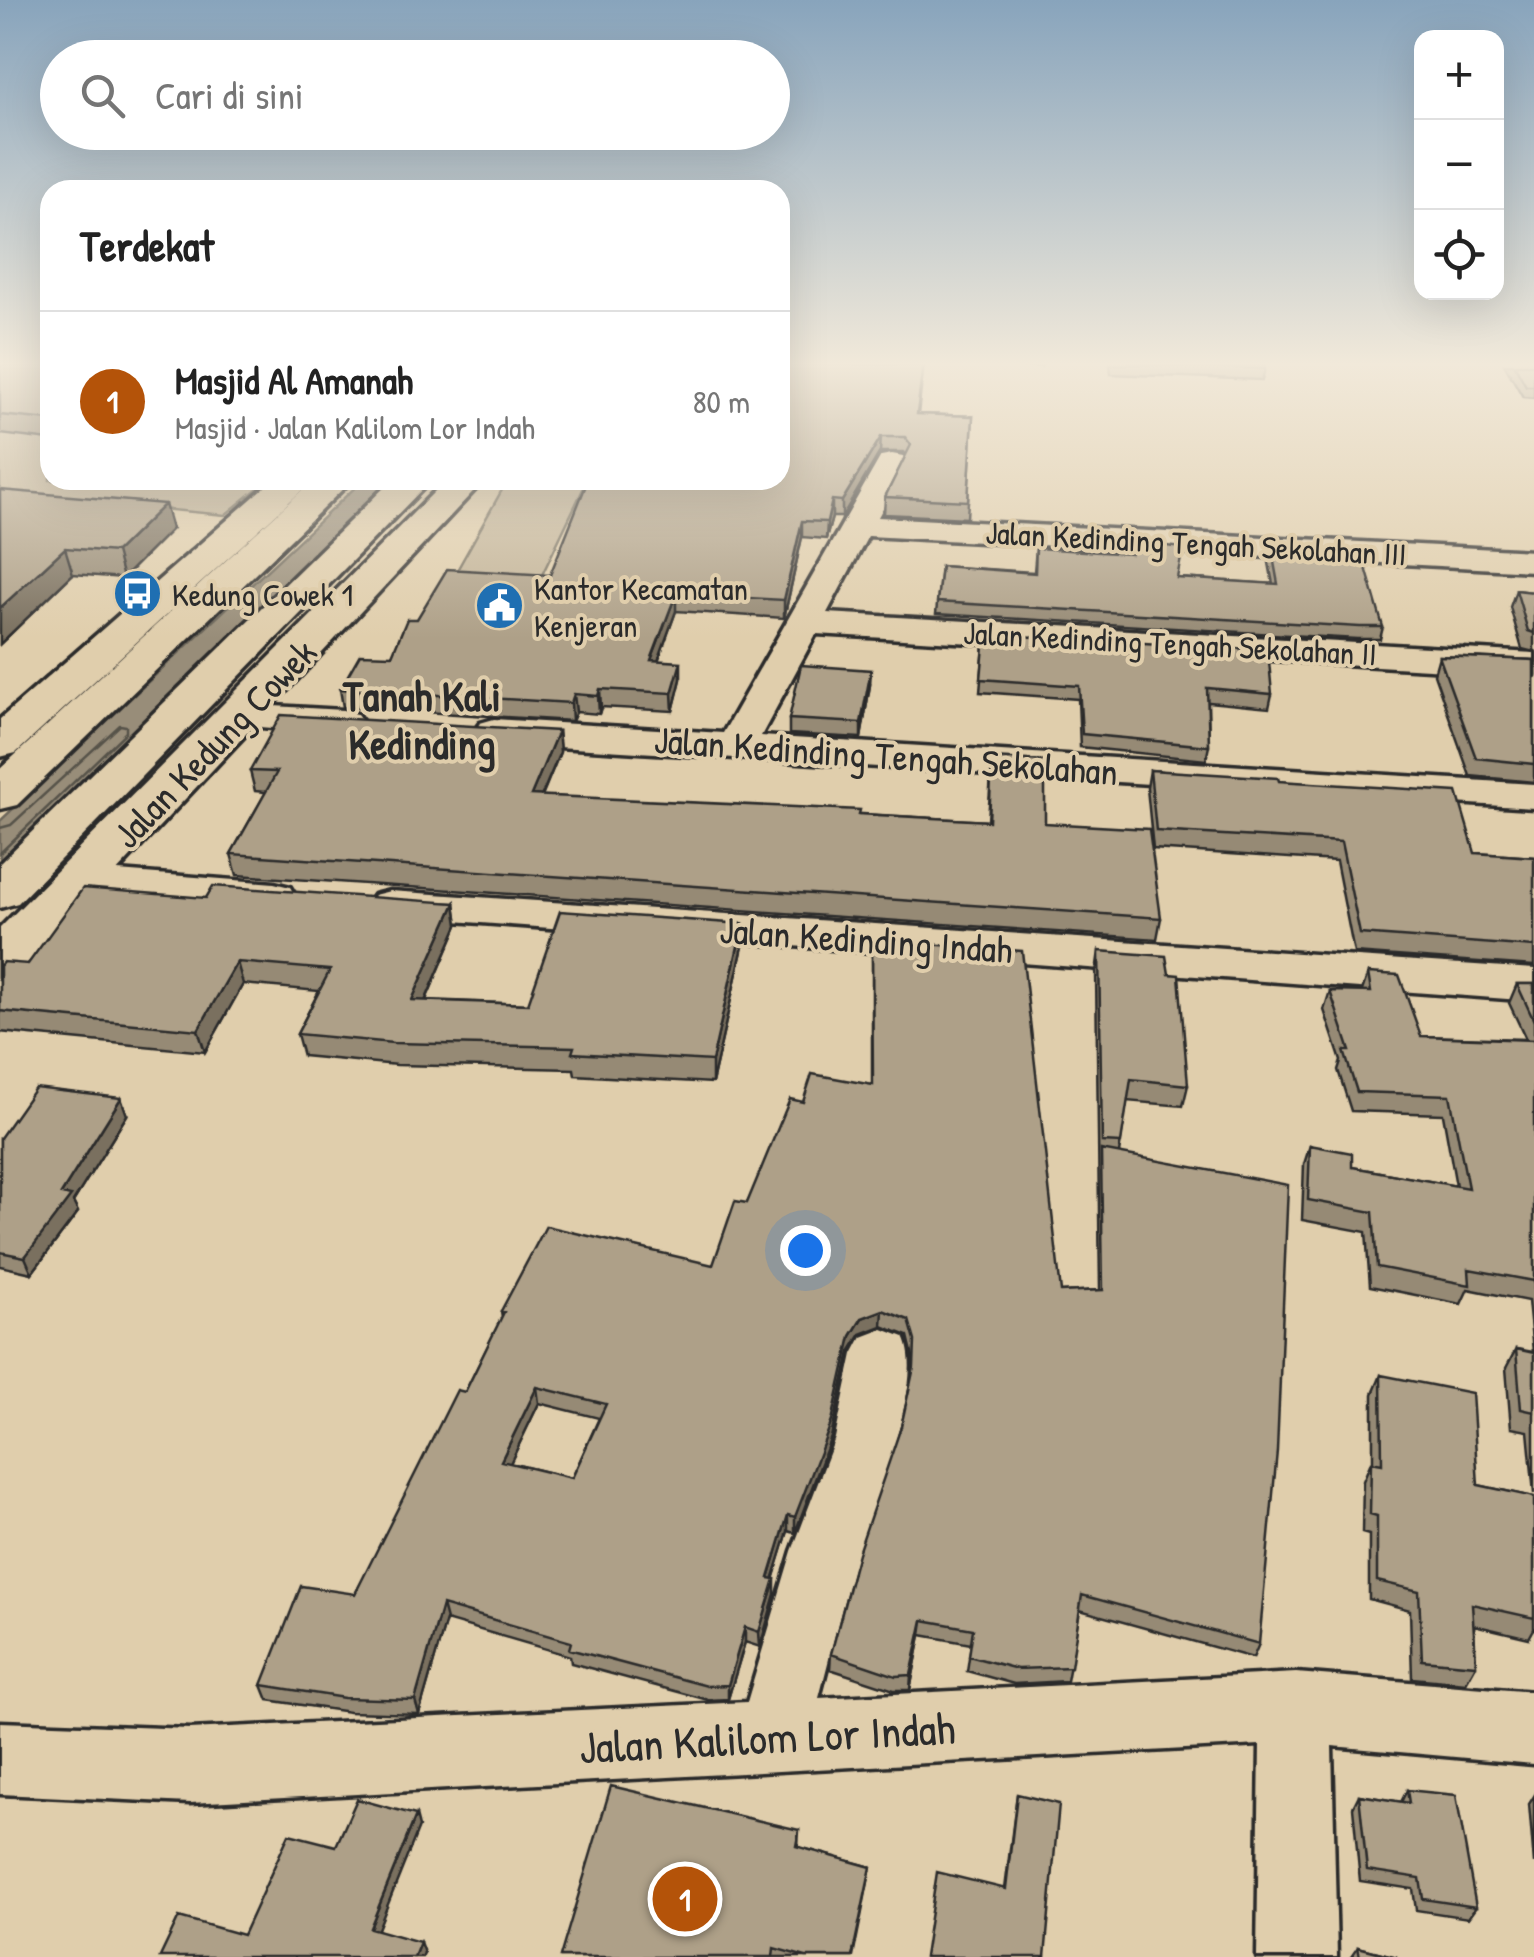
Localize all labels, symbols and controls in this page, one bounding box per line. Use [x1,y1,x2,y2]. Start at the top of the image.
map controls [1414,30,1504,300]
button: + [1414,30,1504,120]
search box [40,40,790,150]
icon: search [75,68,130,123]
text: Cari di sini [155,69,304,121]
button: − [1414,120,1504,210]
button: locate [1414,210,1504,300]
text: Terdekat [80,217,214,274]
text: Masjid Al Amanah [175,354,413,406]
text: 1 [107,380,118,423]
text: 80 m [693,380,750,423]
text: Masjid · Jalan Kalilom Lor Indah [175,406,535,449]
street label: Jalan Kedinding Tengah Sekolahan III [984,511,1408,575]
place label: Kantor Kecamatan Kenjeran [534,567,748,647]
bus stop icon: Kedung Cowek 1 [111,568,163,620]
place label: Kedung Cowek 1 [172,573,353,616]
public building icon: Kantor Kecamatan Kenjeran [473,580,525,632]
street label: Jalan Kedinding Tengah Sekolahan II [962,611,1378,675]
street label: Jalan Kedung Cowek [101,627,327,859]
district label: Tanah Kali Kedinding [342,667,501,773]
street label: Jalan Kedinding Tengah Sekolahan [652,713,1120,797]
street label: Jalan Kedinding Indah [718,903,1014,975]
your location [780,1225,831,1276]
street label: Jalan Kalilom Lor Indah [577,1697,957,1777]
pin: 1 [652,1862,718,1936]

